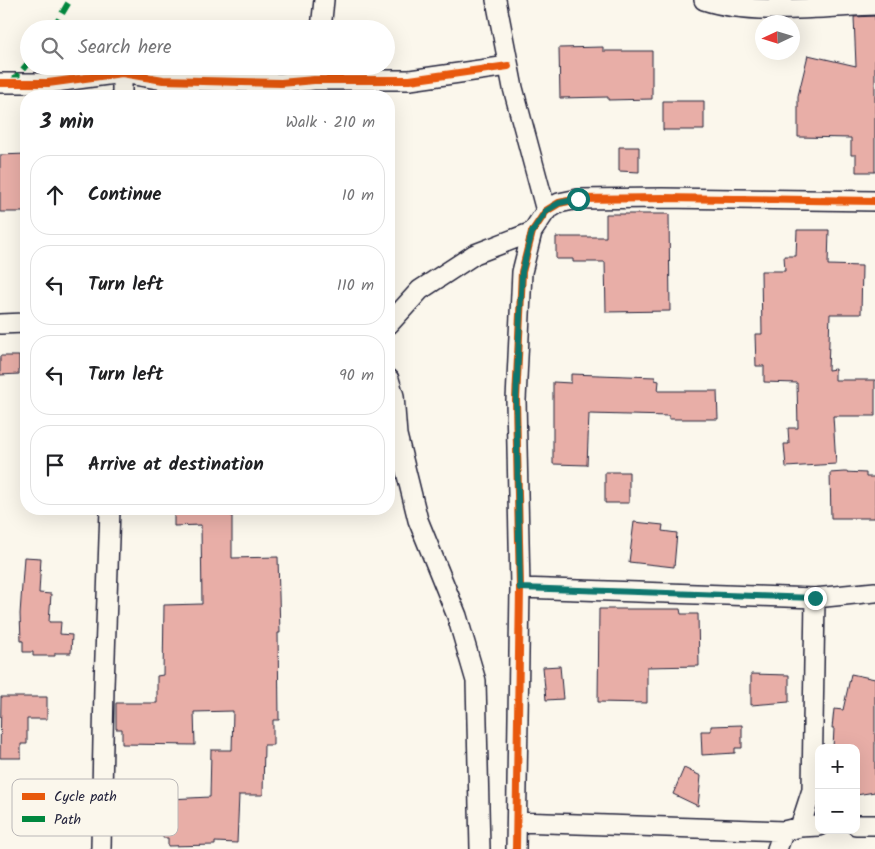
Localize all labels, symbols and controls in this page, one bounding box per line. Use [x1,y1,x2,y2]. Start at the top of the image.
north arrow [755,15,800,60]
search box [20,20,395,75]
text: Search here [78,33,172,63]
icon: search [38,34,66,62]
text: 3 min [40,106,94,139]
text: Walk · 210 m [285,110,375,135]
text: Continue [88,180,161,210]
icon: ahead [41,181,69,209]
text: 10 m [342,183,374,208]
route start [567,188,590,211]
text: Turn left [88,270,163,300]
icon: left [41,271,69,299]
text: 110 m [337,273,374,298]
text: Turn left [88,360,163,390]
icon: left [41,361,69,389]
text: 90 m [339,363,374,388]
text: Arrive at destination [88,450,264,480]
icon: arrive [41,451,69,479]
route end [804,587,827,610]
map controls [815,744,860,834]
button: + [815,744,860,789]
legend [12,779,178,836]
text: Cycle path [54,786,117,808]
button: − [815,789,860,834]
text: Path [54,809,81,831]

